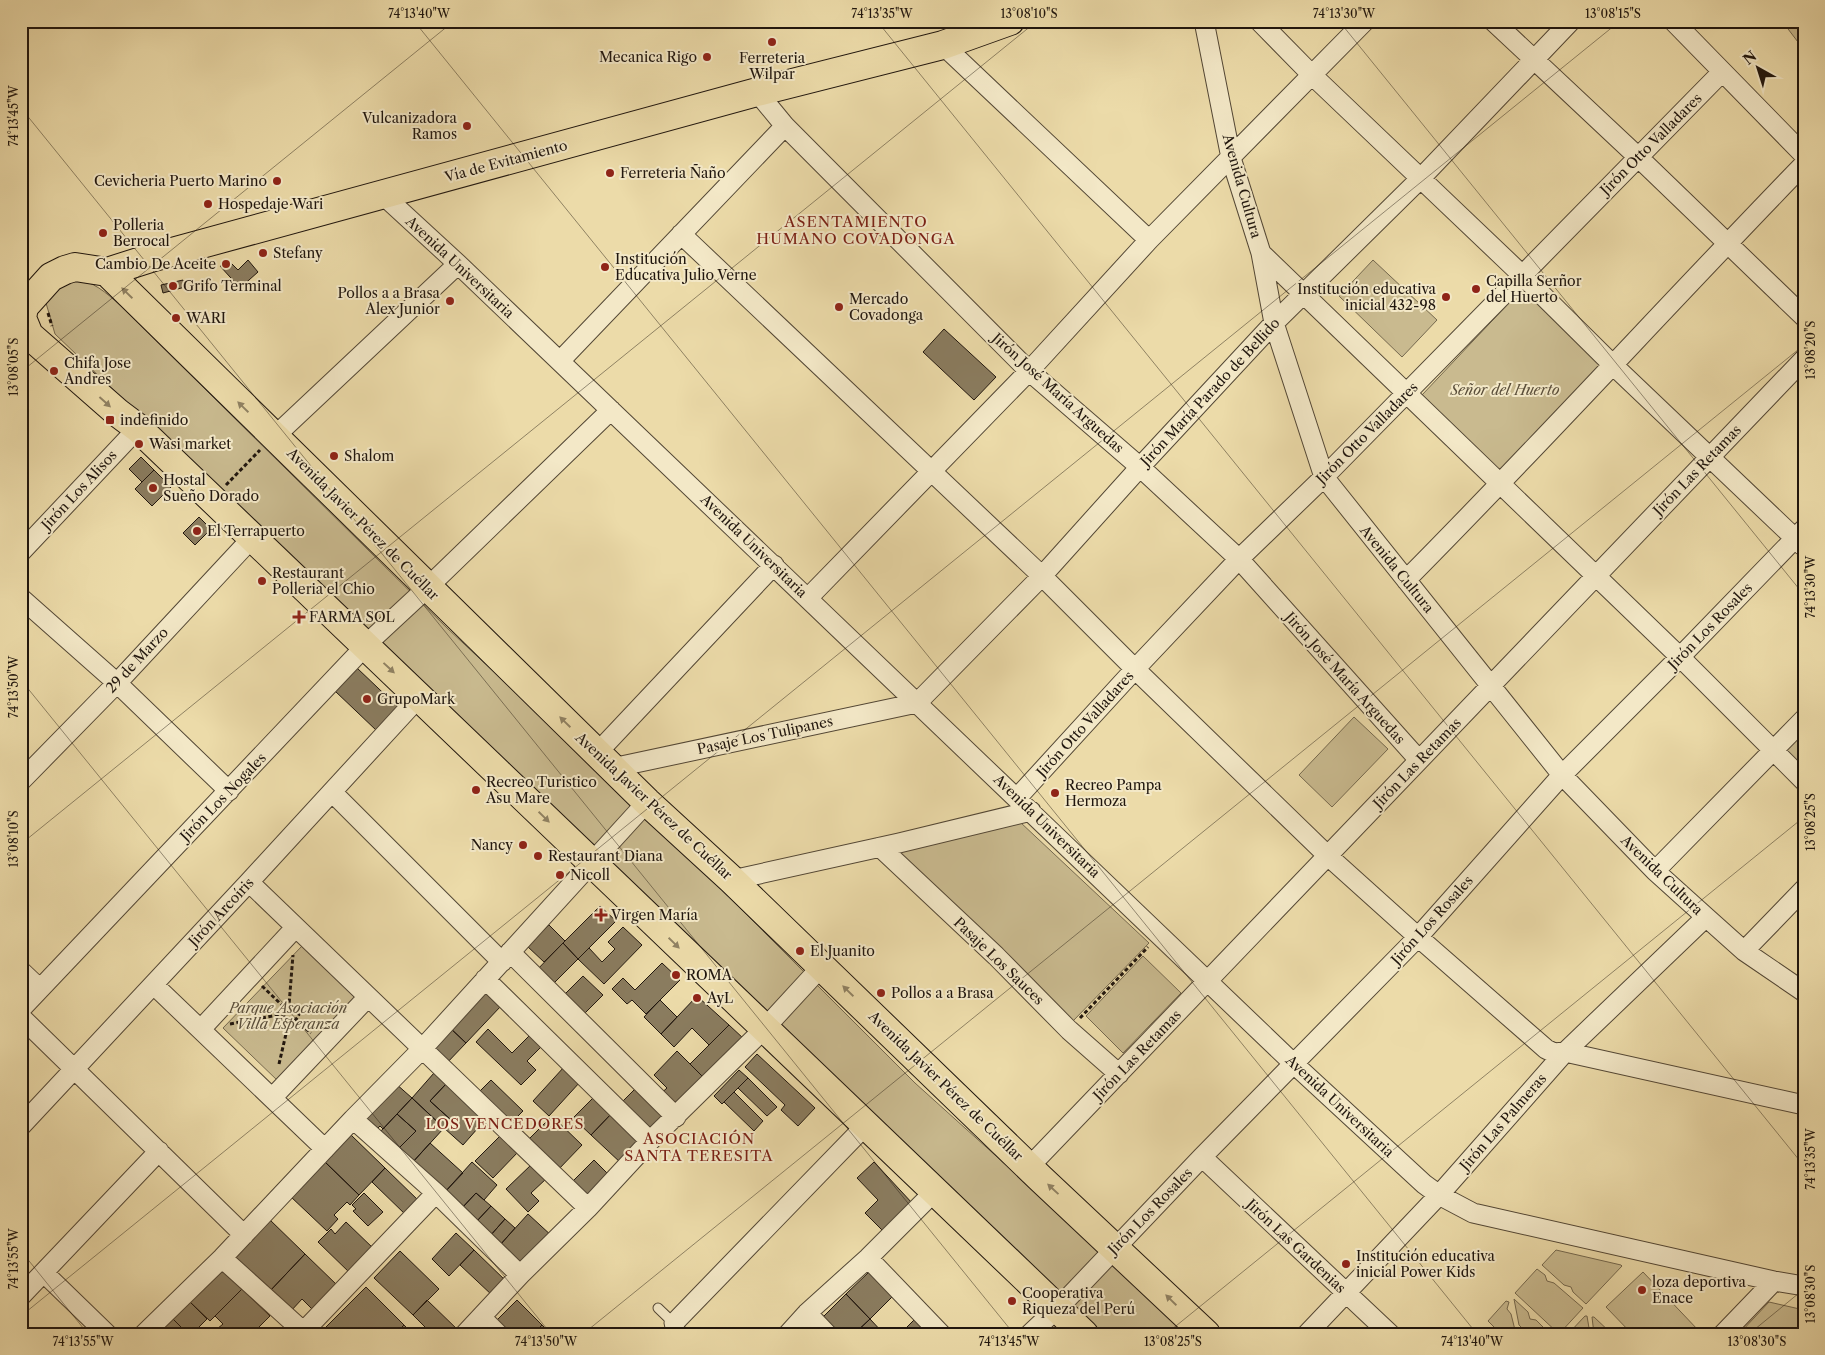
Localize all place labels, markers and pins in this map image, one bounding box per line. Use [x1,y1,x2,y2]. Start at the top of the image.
marker: Ferreteria Wilpar [766,36,778,48]
place label: Mecanica Rigo [599,48,697,66]
place label: Ferreteria Wilpar [739,49,806,83]
marker: Mecanica Rigo [701,51,713,63]
place label: Vulcanizadora Ramos [361,109,458,143]
marker: Vulcanizadora Ramos [461,120,473,132]
place label: Ferreteria Ñaño [620,163,725,182]
marker: Ferreteria Ñaño [604,167,616,179]
place label: Cevicheria Puerto Marino [94,172,267,190]
marker: Cevicheria Puerto Marino [271,175,283,187]
place label: Hospedaje Wari [218,195,323,213]
marker: Hospedaje Wari [202,198,214,210]
place label: Polleria Berrocal [113,216,170,250]
marker: Polleria Berrocal [97,227,109,239]
place label: Stefany [273,244,323,262]
marker: Stefany [257,247,269,259]
place label: Institución Educativa Julio Verne [615,250,757,284]
place label: Cambio De Aceite [95,255,216,273]
marker: Cambio De Aceite [220,258,232,270]
marker: Institución Educativa Julio Verne [599,261,611,273]
place label: Capilla Serñor del Huerto [1486,272,1582,306]
place label: Grifo Terminal [183,277,282,295]
marker: Grifo Terminal [167,280,179,292]
place label: Institución educativa inicial 432-98 [1297,280,1437,314]
marker: Capilla Serñor del Huerto [1470,283,1482,295]
place label: Pollos a a Brasa Alex Junior [337,284,441,318]
place label: Mercado Covadonga [849,290,924,324]
marker: Institución educativa inicial 432-98 [1440,291,1452,303]
marker: Pollos a a Brasa Alex Junior [444,295,456,307]
marker: Mercado Covadonga [833,301,845,313]
place label: WARI [185,309,226,327]
marker: WARI [170,312,182,324]
place label: Chifa Jose Andres [63,354,131,388]
marker: Chifa Jose Andres [48,365,60,377]
place label: indefinido [120,411,188,429]
marker: indefinido [104,414,116,426]
place label: Wasi market [148,435,231,453]
marker: Wasi market [133,438,145,450]
place label: Shalom [344,447,394,465]
marker: Shalom [328,450,340,462]
place label: Hostal Sueño Dorado [163,471,259,505]
marker: Hostal Sueño Dorado [147,482,159,494]
place label: El Terrapuerto [207,522,305,540]
marker: El Terrapuerto [191,525,203,537]
place label: Restaurant Polleria el Chio [272,564,375,598]
marker: Restaurant Polleria el Chio [256,575,268,587]
place label: FARMA SOL [309,608,395,626]
marker: FARMA SOL [293,611,305,623]
place label: GrupoMark [377,690,456,708]
marker: GrupoMark [361,693,373,705]
place label: Recreo Turistico Asu Mare [485,773,597,807]
place label: Recreo Pampa Hermoza [1065,776,1162,810]
marker: Recreo Turistico Asu Mare [470,784,482,796]
marker: Recreo Pampa Hermoza [1049,787,1061,799]
place label: Nancy [471,836,513,854]
marker: Nancy [517,839,529,851]
place label: Restaurant Diana [548,847,663,865]
marker: Restaurant Diana [532,850,544,862]
place label: Nicoll [570,866,610,884]
marker: Nicoll [554,869,566,881]
place label: Virgen María [610,906,698,924]
marker: Virgen María [595,909,607,921]
place label: El Juanito [810,942,875,960]
marker: El Juanito [794,945,806,957]
place label: ROMA [686,966,733,984]
marker: ROMA [670,969,682,981]
place label: Pollos a a Brasa [891,984,994,1002]
marker: Pollos a a Brasa [875,987,887,999]
place label: AyL [706,989,733,1007]
marker: AyL [691,992,703,1004]
place label: Institución educativa inicial Power Kids [1356,1247,1495,1281]
marker: Institución educativa inicial Power Kids [1340,1258,1352,1270]
place label: loza deportiva Enace [1652,1273,1747,1307]
place label: Cooperativa Riqueza del Perú [1022,1284,1135,1318]
marker: loza deportiva Enace [1636,1284,1648,1296]
marker: Cooperativa Riqueza del Perú [1006,1295,1018,1307]

